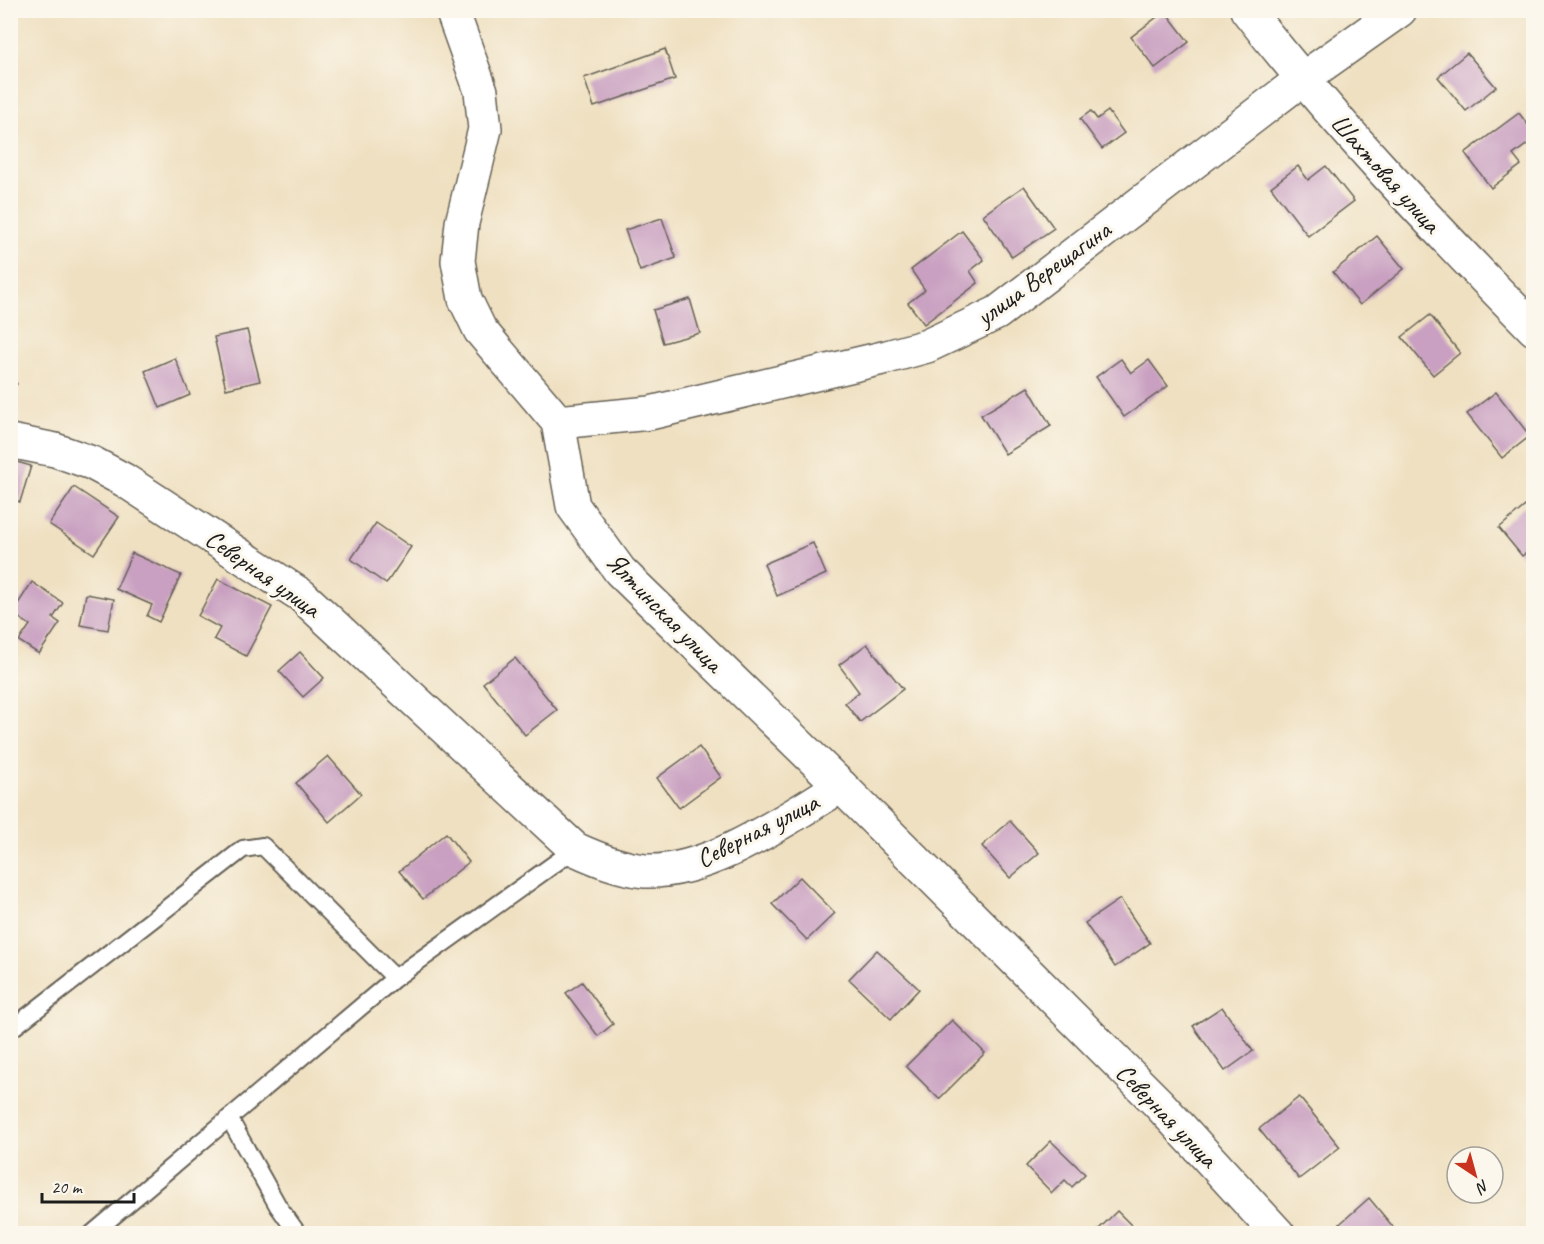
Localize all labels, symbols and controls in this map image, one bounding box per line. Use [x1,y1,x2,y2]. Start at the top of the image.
street label: Шахтовая улица [1323,107,1449,241]
street label: улица Верещагина [968,213,1118,334]
street label: Северная улица [199,522,328,626]
street label: Ялтинская улица [599,545,732,681]
street label: Северная улица [691,785,825,875]
street label: Северная улица [1109,1056,1226,1176]
north arrow [1445,1145,1505,1205]
scale bar [42,1166,134,1204]
text: N [1471,1175,1493,1199]
text: 20 m [51,1176,84,1198]

